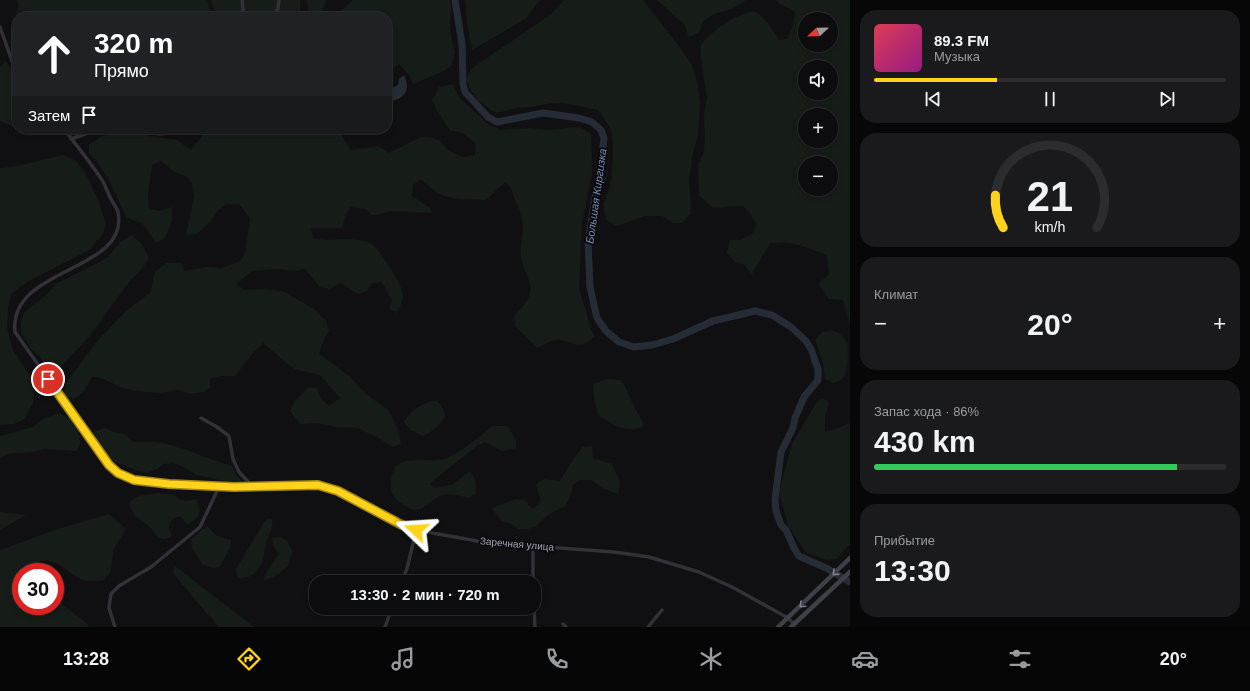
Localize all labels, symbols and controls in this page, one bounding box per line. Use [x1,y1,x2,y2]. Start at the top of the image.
north arrow [798,12,838,52]
map controls [798,12,838,196]
icon: ahead [28,28,80,80]
text: 320 m [94,28,173,59]
text: 89.3 FM [934,32,989,49]
text: Музыка [934,49,980,64]
button: sound [798,60,838,100]
text: Прямо [94,61,149,81]
icon: previous [922,88,944,110]
icon: pause [1039,88,1061,110]
icon: next [1156,88,1178,110]
icon: arrive [78,104,100,126]
text: Затем [28,107,70,124]
button: + [798,108,838,148]
water label: Большая Киргизка [583,148,609,244]
button: − [798,156,838,196]
text: 21 [1027,173,1073,220]
text: km/h [1035,219,1066,235]
text: Климат [874,287,918,302]
text: 20° [1027,308,1073,341]
text: − [874,311,887,336]
text: + [1213,311,1226,336]
pin [31,362,65,396]
icon: arrive [37,368,59,390]
text: Запас хода · 86% [874,404,979,419]
text: 430 km [874,425,976,458]
position arrow [395,509,437,551]
text: Прибытие [874,533,935,548]
street label: Заречная улица [479,535,555,553]
text: 13:30 [874,554,951,587]
speed limit sign: 30 [12,563,64,615]
one-way arrow [832,569,840,576]
text: 13:30 · 2 мин · 720 m [350,586,500,603]
one-way arrow [799,600,807,608]
icon: directions [235,645,263,673]
icon: music [389,645,417,673]
icon: phone [543,645,571,673]
icon: climate [697,645,725,673]
icon: car [851,645,879,673]
icon: filters [1006,645,1034,673]
text: 13:28 [63,649,109,669]
text: 20° [1160,649,1187,669]

